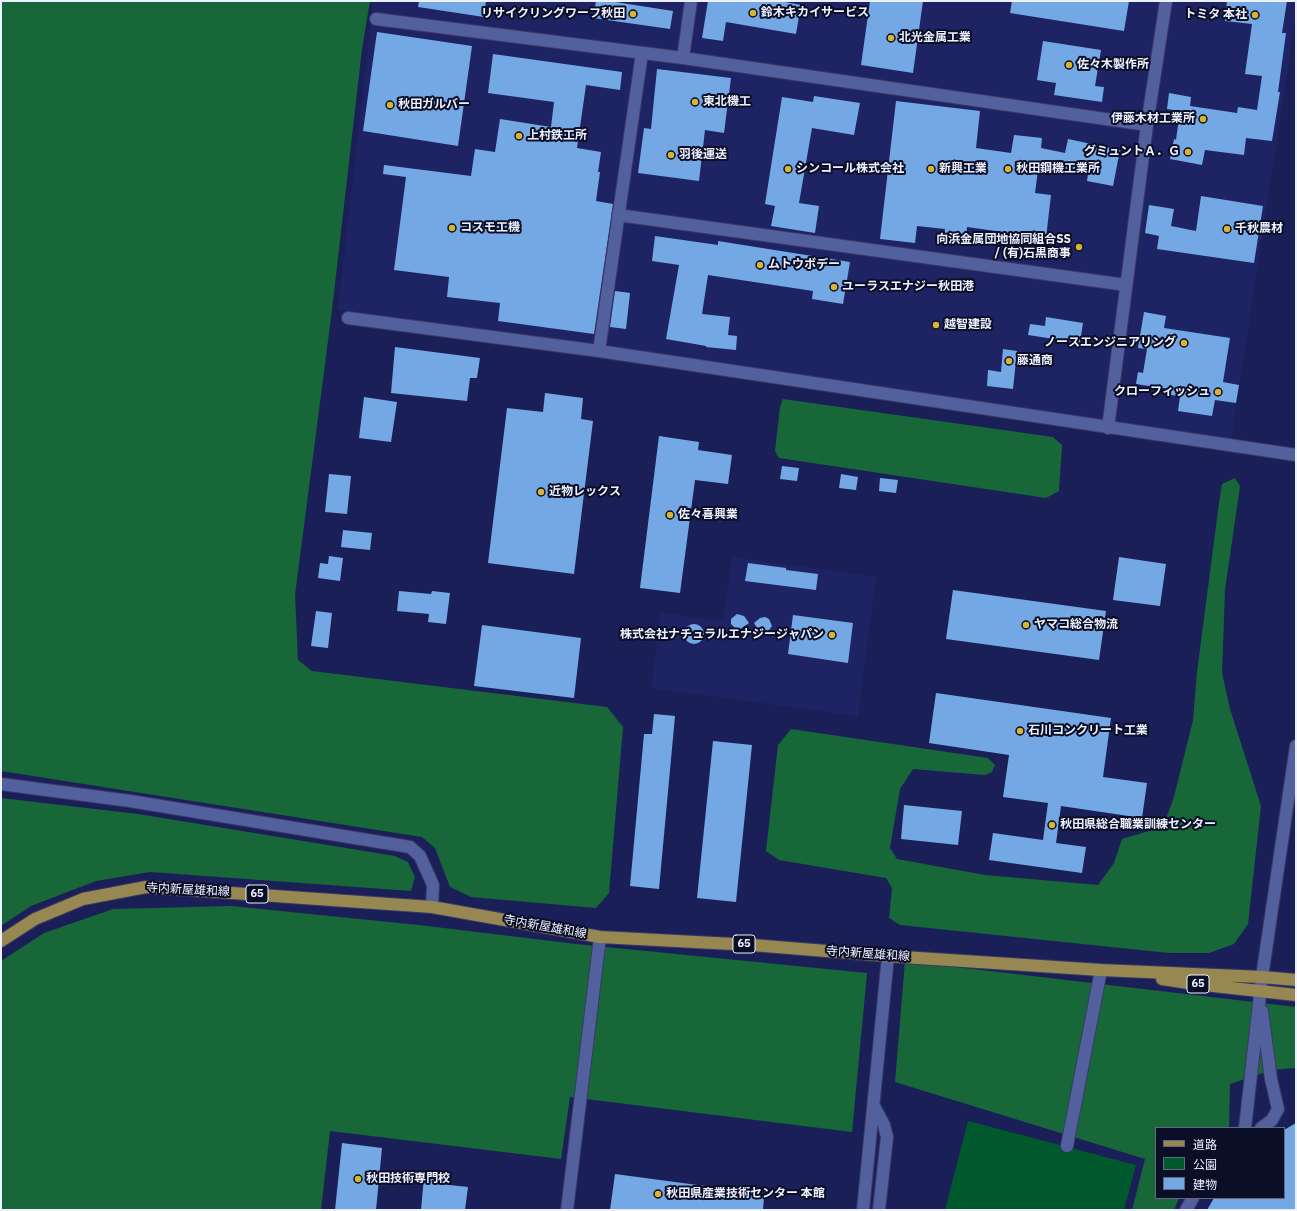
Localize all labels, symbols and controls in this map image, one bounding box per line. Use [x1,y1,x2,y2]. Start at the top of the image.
place label: 鈴木キカイサービス [761,6,869,20]
place label: リサイクリングワーフ秋田 [481,7,625,21]
marker: 鈴木キカイサービス [748,8,758,18]
place label: トミタ 本社 [1184,8,1247,22]
marker: リサイクリングワーフ秋田 [628,9,638,19]
marker: トミタ 本社 [1250,10,1260,20]
place label: 北光金属工業 [899,31,971,45]
marker: 北光金属工業 [886,33,896,43]
place label: 佐々木製作所 [1077,58,1149,72]
marker: 佐々木製作所 [1064,60,1074,70]
place label: 東北機工 [703,95,751,109]
marker: 東北機工 [690,97,700,107]
place label: 秋田ガルバー [398,98,470,112]
marker: 秋田ガルバー [385,100,395,110]
place label: 伊藤木材工業所 [1111,112,1195,126]
marker: 伊藤木材工業所 [1198,114,1208,124]
place label: 上村鉄工所 [527,129,587,143]
marker: 上村鉄工所 [514,131,524,141]
place label: グミュントＡ．Ｇ [1084,145,1180,159]
marker: グミュントＡ．Ｇ [1183,147,1193,157]
place label: 羽後運送 [679,148,727,162]
marker: 羽後運送 [666,150,676,160]
place label: シンコール株式会社 [796,162,904,176]
place label: 新興工業 [939,162,987,176]
place label: 秋田鋼機工業所 [1016,162,1100,176]
marker: シンコール株式会社 [783,164,793,174]
marker: 新興工業 [926,164,936,174]
marker: 秋田鋼機工業所 [1003,164,1013,174]
place label: コスモ工機 [460,221,520,235]
place label: 千秋農材 [1235,222,1283,236]
marker: コスモ工機 [447,223,457,233]
marker: 千秋農材 [1222,224,1232,234]
place label: 向浜金属団地協同組合SS / (有)石黒商事 [936,233,1071,261]
marker: 向浜金属団地協同組合SS / (有)石黒商事 [1074,242,1084,252]
place label: ムトウボデー [768,258,840,272]
marker: ムトウボデー [755,260,765,270]
place label: ユーラスエナジー秋田港 [842,280,974,294]
marker: ユーラスエナジー秋田港 [829,282,839,292]
place label: 越智建設 [944,318,992,332]
marker: 越智建設 [931,320,941,330]
place label: ノースエンジニアリング [1044,336,1176,350]
marker: ノースエンジニアリング [1179,338,1189,348]
place label: 藤通商 [1017,354,1053,368]
marker: 藤通商 [1004,356,1014,366]
place label: クローフィッシュ [1114,385,1210,399]
marker: クローフィッシュ [1213,387,1223,397]
place label: 近物レックス [549,485,621,499]
marker: 近物レックス [536,487,546,497]
place label: 佐々喜興業 [678,508,738,522]
marker: 佐々喜興業 [665,510,675,520]
place label: ヤマコ総合物流 [1034,618,1118,632]
marker: ヤマコ総合物流 [1021,620,1031,630]
place label: 株式会社ナチュラルエナジージャパン [620,628,824,642]
marker: 株式会社ナチュラルエナジージャパン [827,630,837,640]
place label: 石川コンクリート工業 [1028,724,1148,738]
marker: 石川コンクリート工業 [1015,726,1025,736]
place label: 秋田県総合職業訓練センター [1060,818,1216,832]
marker: 秋田県総合職業訓練センター [1047,820,1057,830]
street label: 寺内新屋雄和線 [146,881,230,899]
road number: 65 [246,885,268,903]
street label: 寺内新屋雄和線 [502,913,588,941]
road number: 65 [733,935,755,953]
street label: 寺内新屋雄和線 [826,944,910,964]
road number: 65 [1187,975,1209,993]
legend [1155,1127,1285,1199]
text: 道路 [1193,1137,1217,1152]
text: 公園 [1193,1157,1217,1172]
place label: 秋田技術専門校 [366,1172,450,1186]
marker: 秋田技術専門校 [353,1174,363,1184]
text: 建物 [1193,1177,1217,1192]
place label: 秋田県産業技術センター 本館 [666,1187,825,1201]
marker: 秋田県産業技術センター 本館 [653,1189,663,1199]

